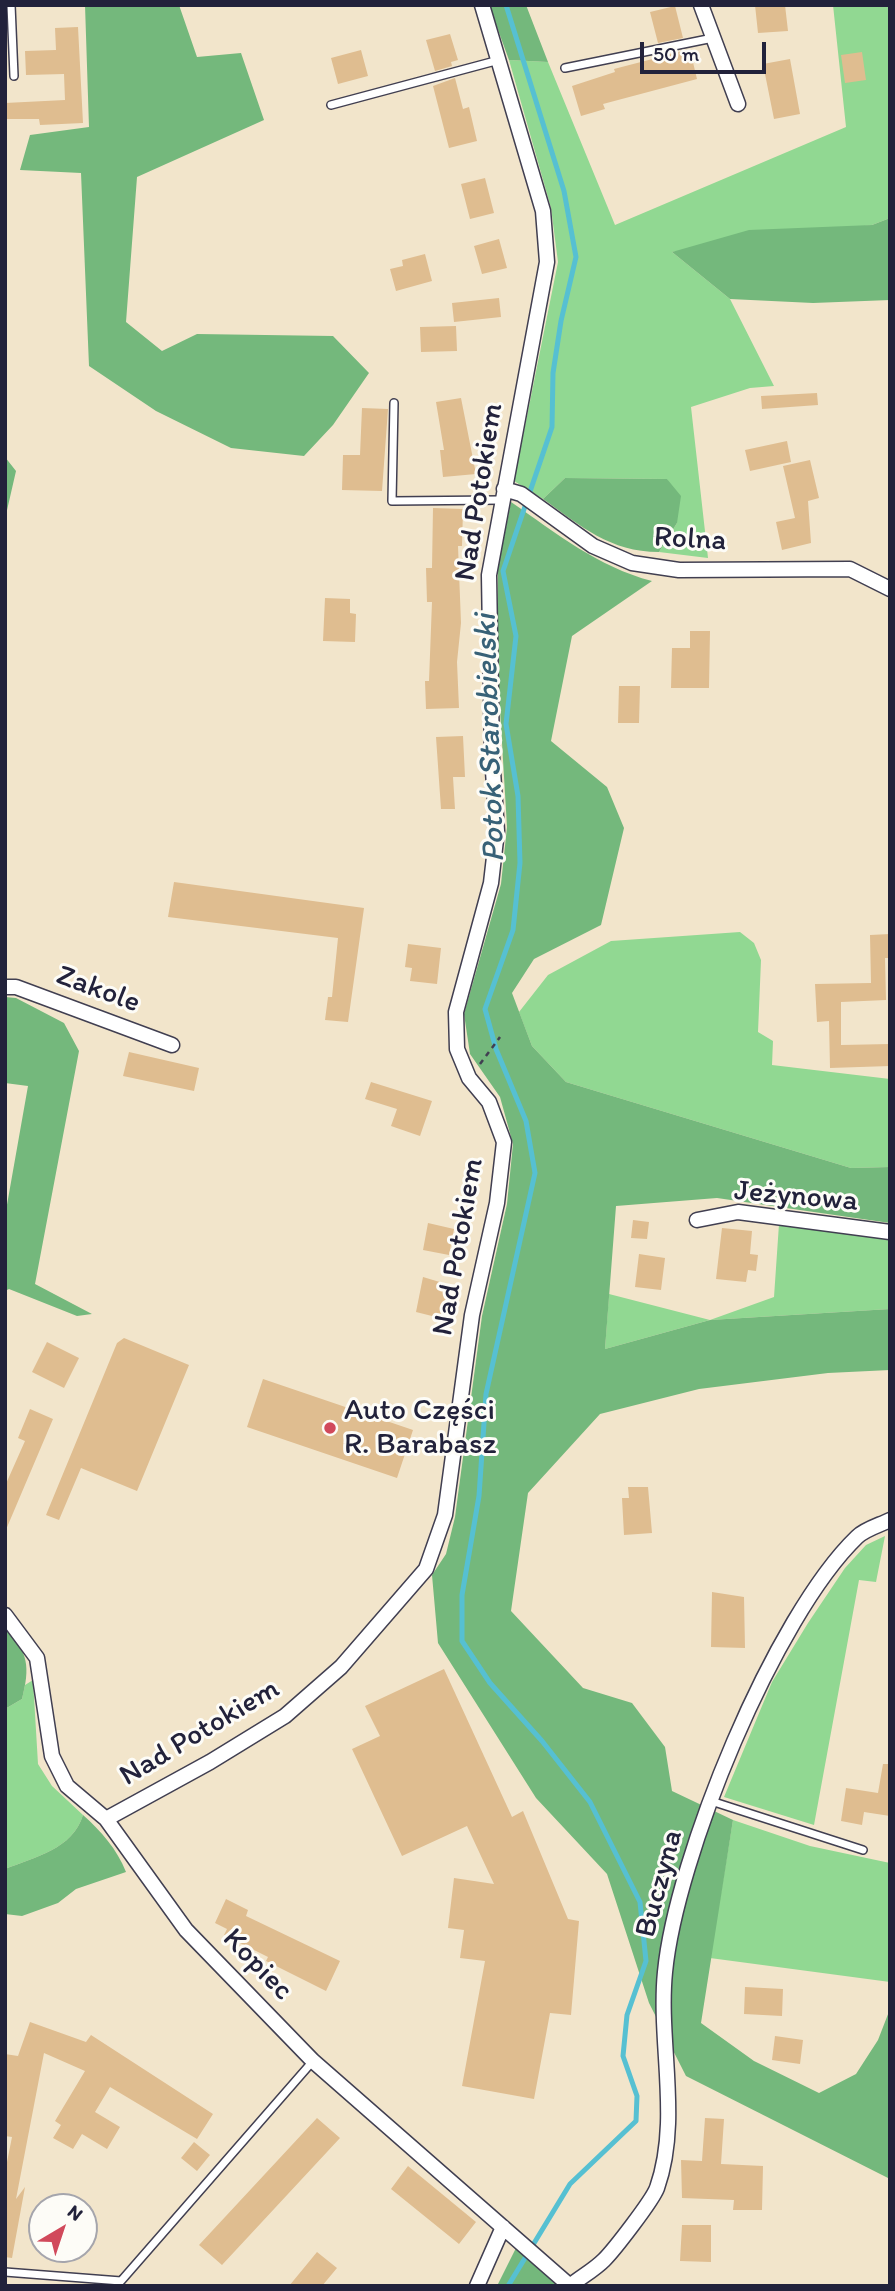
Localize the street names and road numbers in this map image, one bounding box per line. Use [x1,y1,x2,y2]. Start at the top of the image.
street label: Nad Potokiem [448,400,512,584]
street label: Rolna [653,520,727,560]
street label: Zakole [51,958,145,1022]
street label: Nad Potokiem [426,1155,492,1339]
street label: Jeżynowa [733,1174,859,1220]
street label: Nad Potokiem [114,1671,286,1795]
street label: Buczyna [628,1826,692,1942]
street label: Kopiec [214,1922,300,2008]

